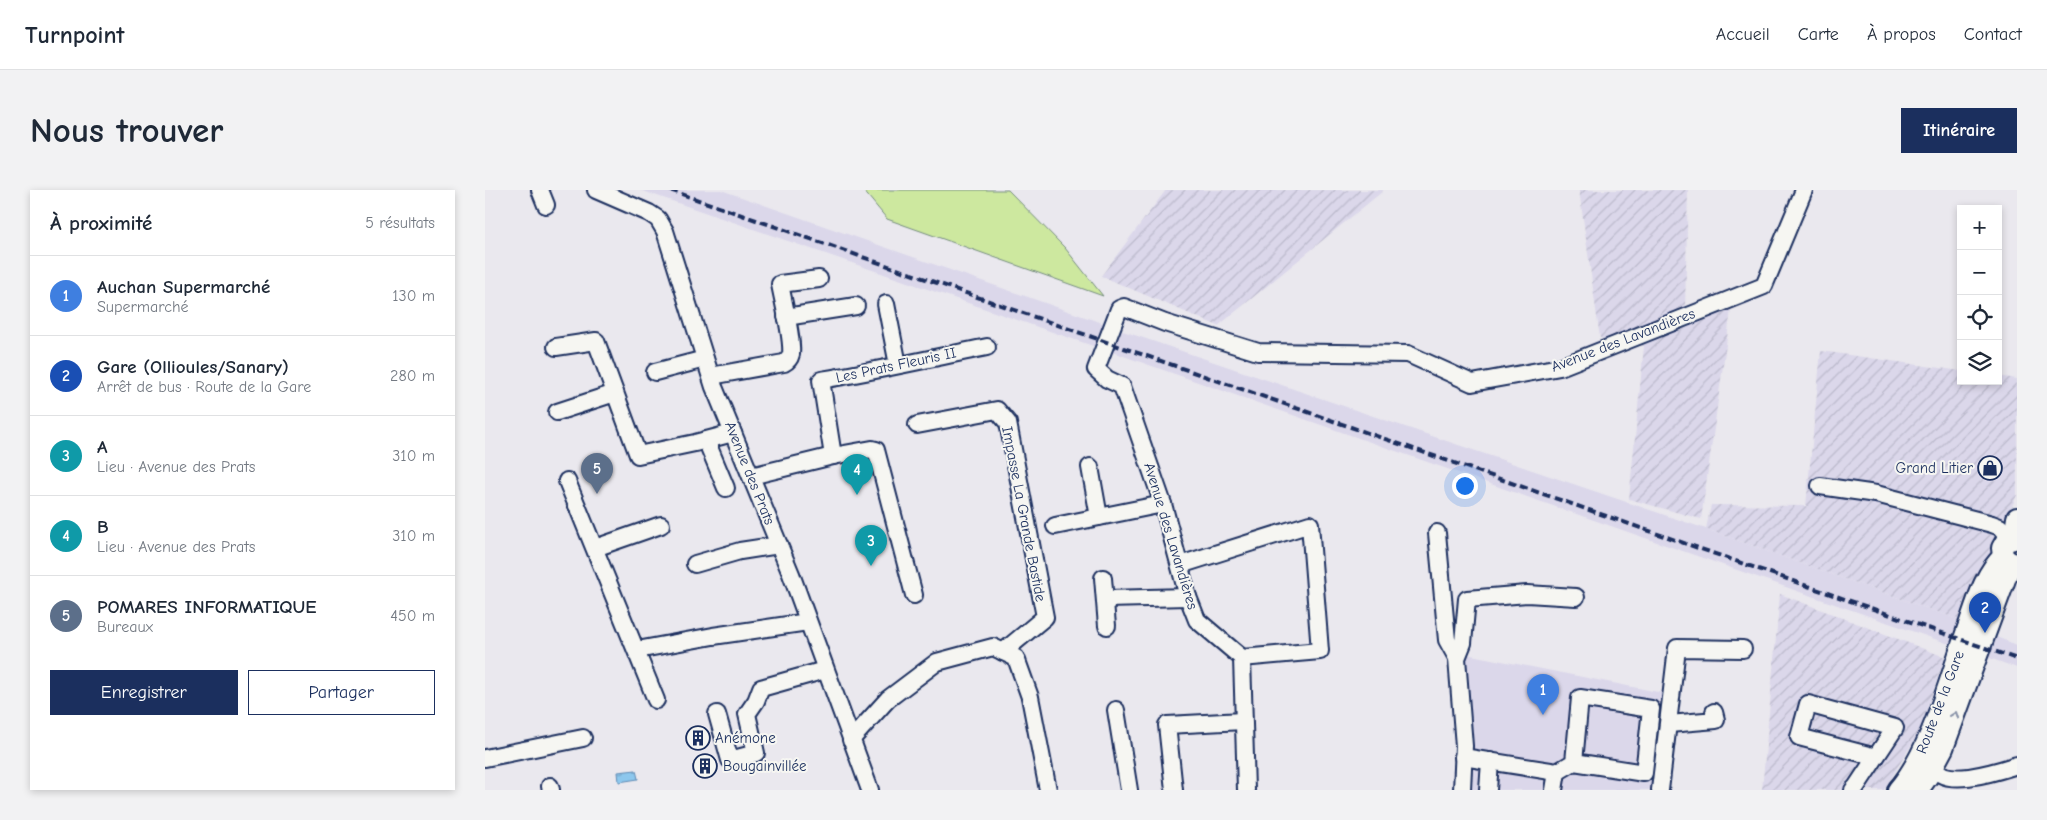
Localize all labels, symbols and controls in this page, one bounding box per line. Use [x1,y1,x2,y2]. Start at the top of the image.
text: Turnpoint [25,21,124,49]
text: Accueil [1716,24,1770,45]
text: Carte [1798,24,1839,45]
text: À propos [1867,24,1936,45]
text: Contact [1964,24,2022,45]
button: Itinéraire [1901,108,2017,153]
text: Nous trouver [30,110,223,151]
map controls [1957,205,2002,385]
button: + [1957,205,2002,250]
text: À proximité [50,211,152,235]
text: 5 résultats [365,214,435,232]
button: − [1957,250,2002,295]
text: Auchan Supermarché [97,276,270,298]
text: 1 [63,287,69,305]
text: 130 m [392,287,435,305]
button: locate [1957,295,2002,340]
text: Supermarché [97,298,189,316]
street label: Avenue des Lavandières [1549,304,1697,376]
button: layers [1957,340,2002,385]
street label: Les Prats Fleuris II [834,343,958,387]
text: Gare (Ollioules/Sanary) [97,356,289,378]
text: 2 [62,367,70,385]
text: 280 m [390,367,435,385]
text: Arrêt de bus · Route de la Gare [97,378,311,396]
street label: Avenue des Prats [721,419,779,527]
street label: Impasse La Grande Bastide [998,425,1050,604]
text: A [97,436,108,458]
text: 3 [62,447,70,465]
text: 310 m [392,447,435,465]
pin: 5 [581,453,613,494]
pin: 4 [841,454,873,495]
shop icon: Grand Litier [1977,455,2003,481]
text: Lieu · Avenue des Prats [97,458,255,476]
place label: Grand Litier [1896,459,1973,477]
street label: Avenue des Lavandières [1140,460,1202,612]
your location [1452,473,1478,499]
text: B [97,516,109,538]
pin: 3 [855,525,887,566]
text: 4 [62,527,70,545]
text: 310 m [392,527,435,545]
text: Lieu · Avenue des Prats [97,538,255,556]
pin: 2 [1969,592,2001,633]
text: POMARES INFORMATIQUE [97,596,317,618]
text: 5 [62,607,70,625]
text: 450 m [390,607,435,625]
text: Bureaux [97,618,153,636]
street label: Route de la Gare [1912,647,1968,756]
button: Enregistrer [50,670,238,715]
button: Partager [248,670,435,715]
pin: 1 [1527,674,1559,715]
one-way arrow [1949,712,1959,720]
building icon: Anémone [685,725,711,751]
place label: Anémone [715,729,776,747]
building icon: Bougainvillée [692,753,718,779]
place label: Bougainvillée [723,757,807,775]

